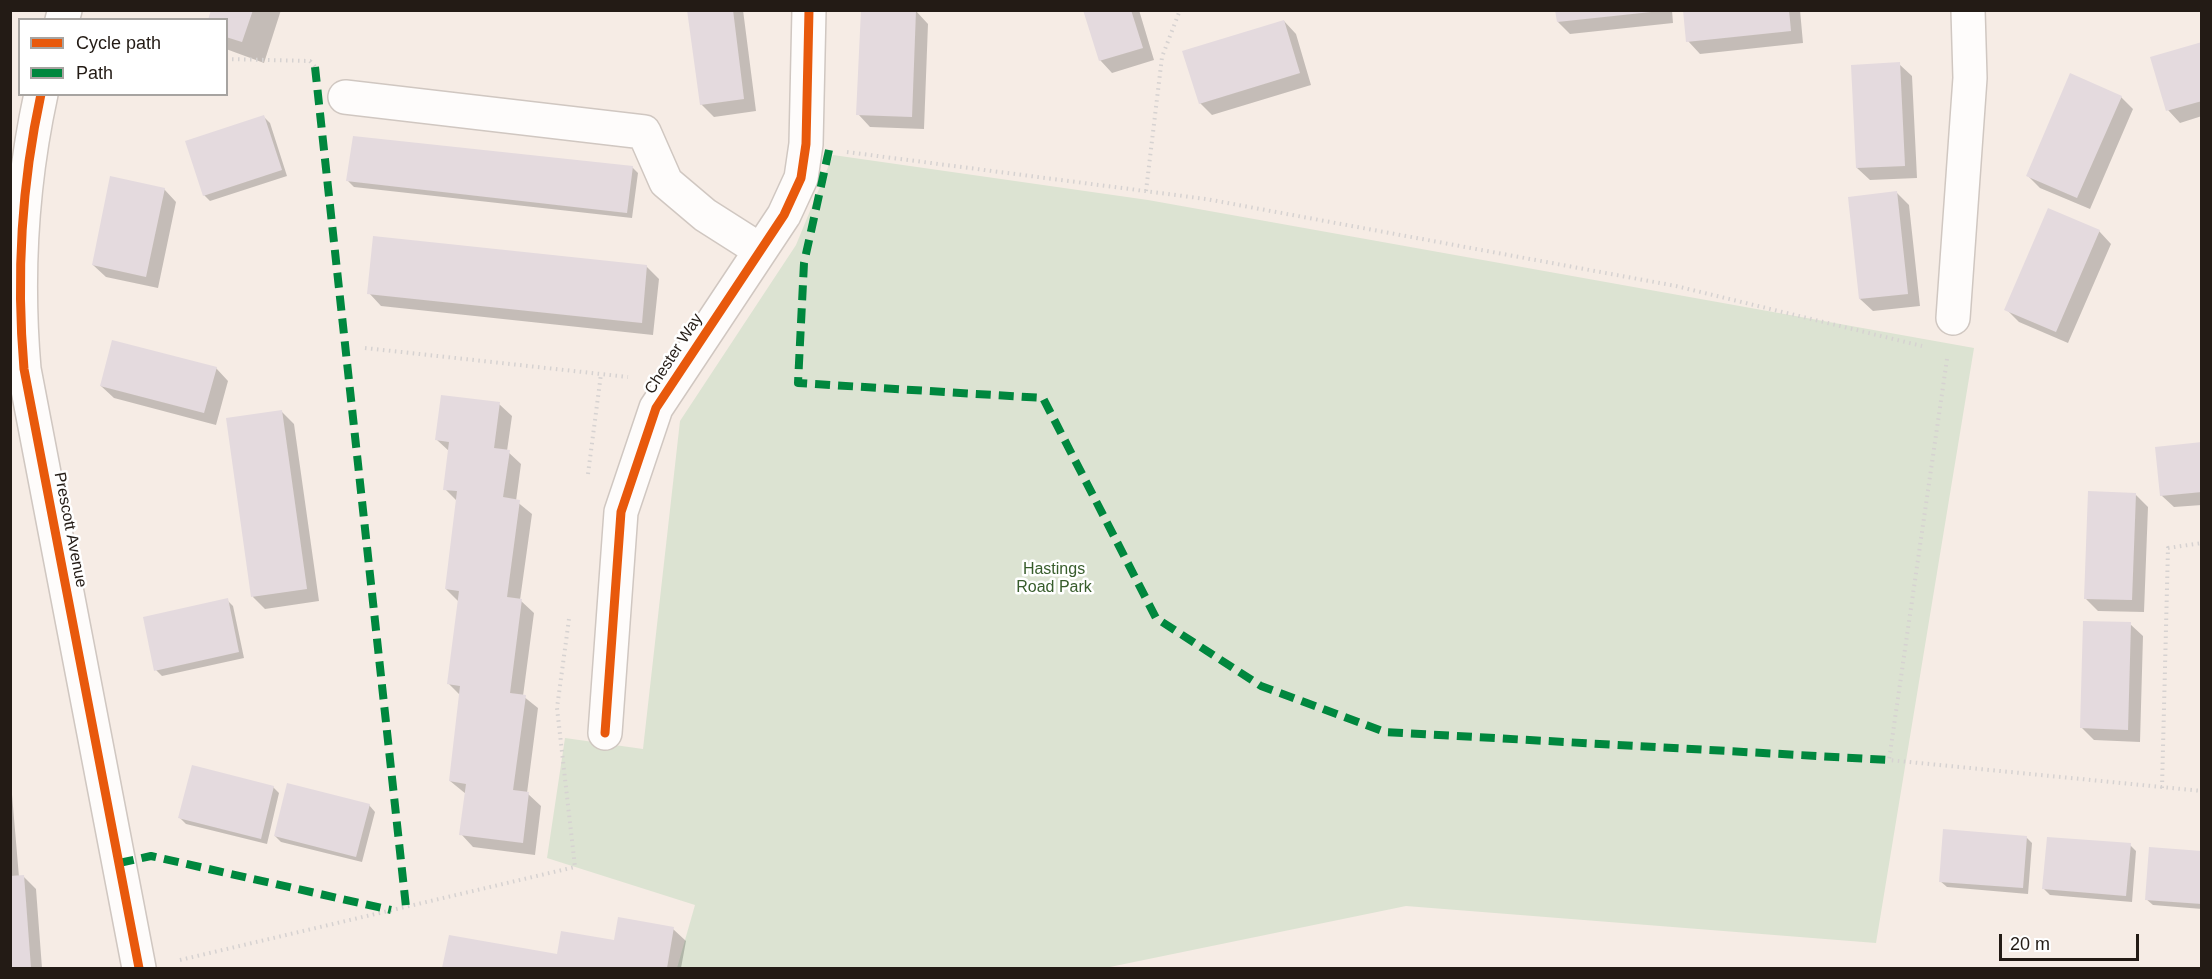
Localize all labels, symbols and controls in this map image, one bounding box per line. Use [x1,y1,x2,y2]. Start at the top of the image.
legend [18,18,228,96]
text: Cycle path [76,33,161,53]
text: Path [76,63,113,83]
street label: Chester Way [641,310,707,398]
street label: Prescott Avenue [49,471,91,589]
park label: Hastings Road Park [1016,560,1092,598]
scale bar [2002,922,2142,960]
text: 20 m [2010,934,2050,954]

